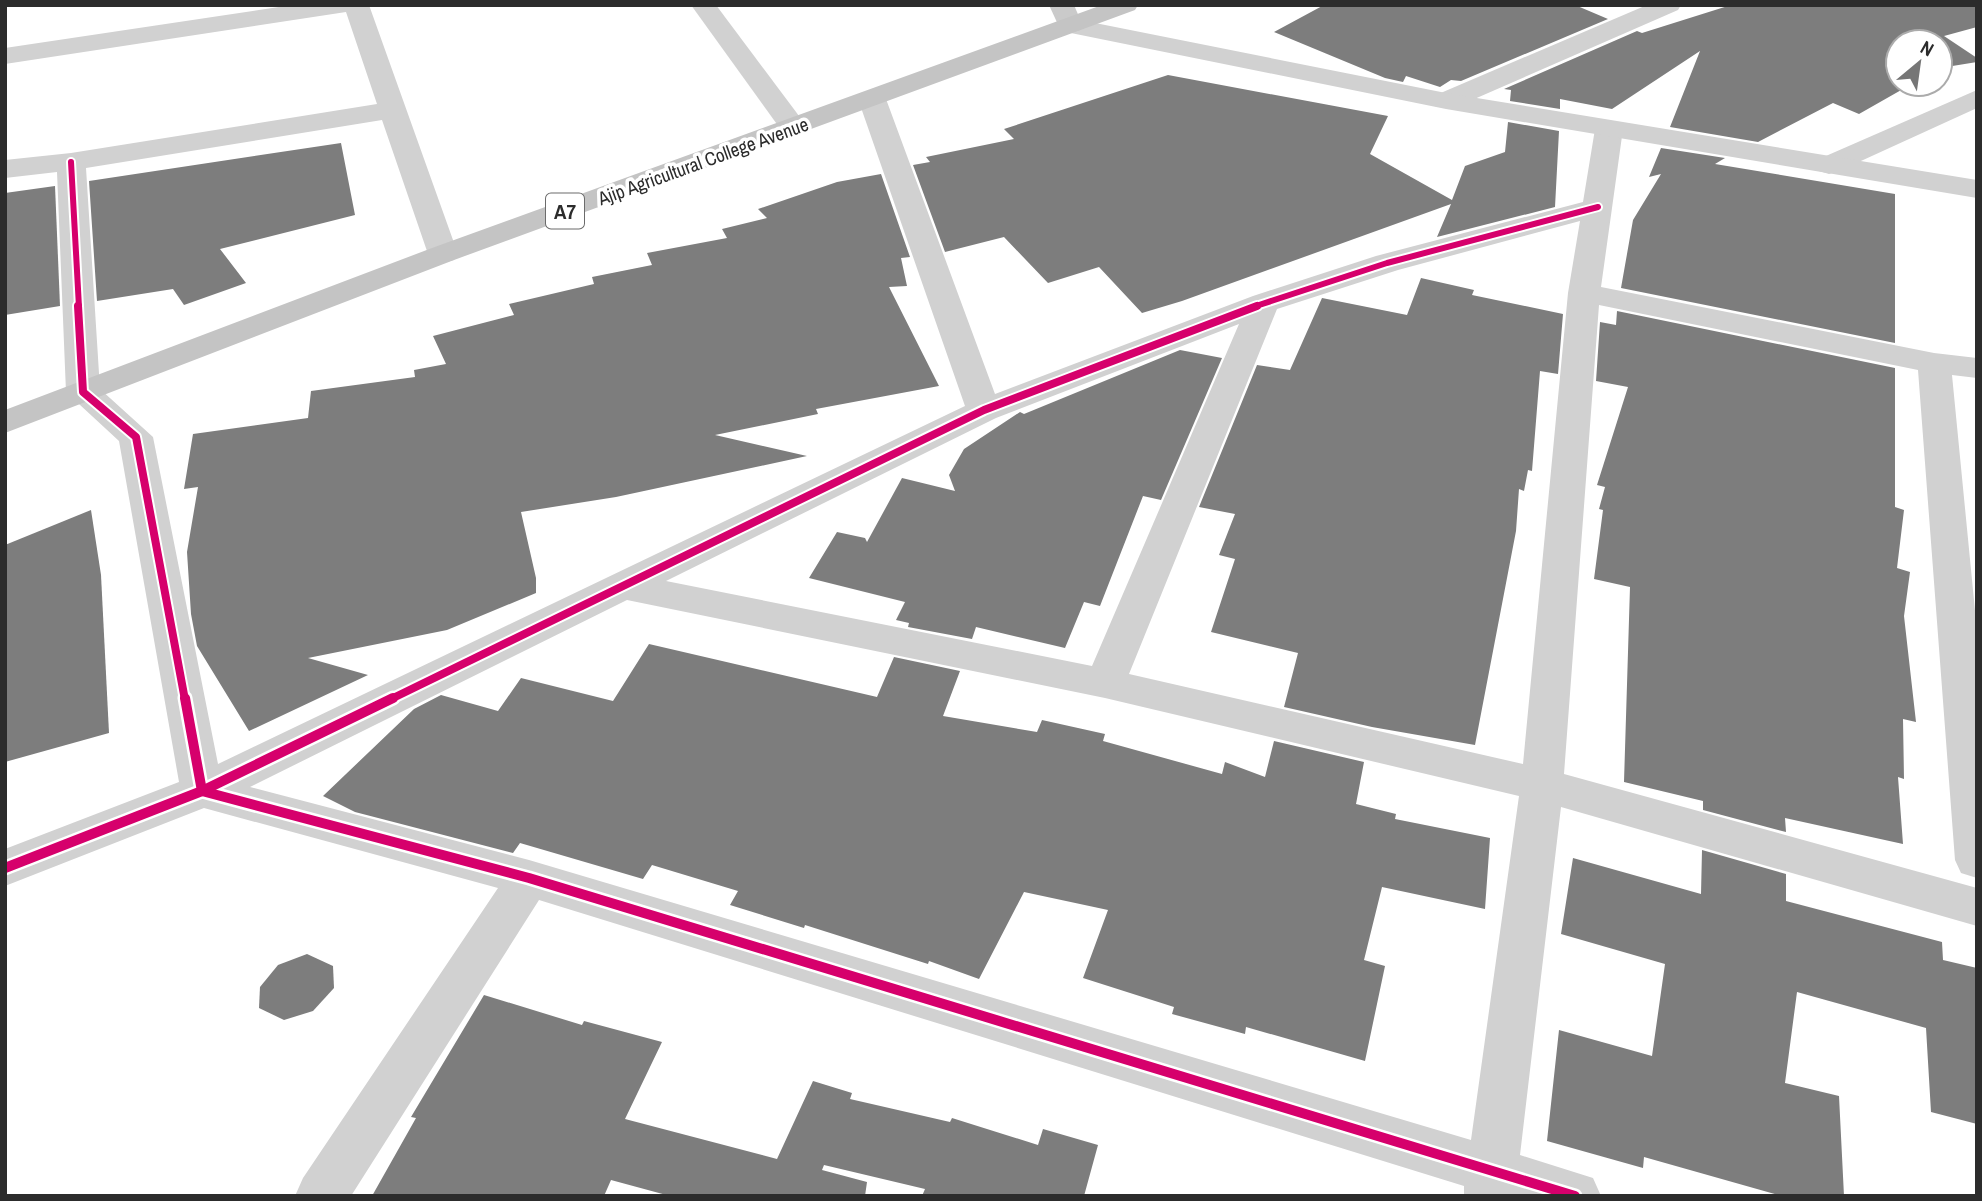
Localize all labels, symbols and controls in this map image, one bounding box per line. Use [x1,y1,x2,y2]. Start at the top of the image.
north arrow [1884,28,1954,98]
text: N [1916,34,1938,62]
street label: Ajip Agricultural College Avenue [593,111,812,212]
road number: A7 [546,194,584,228]

